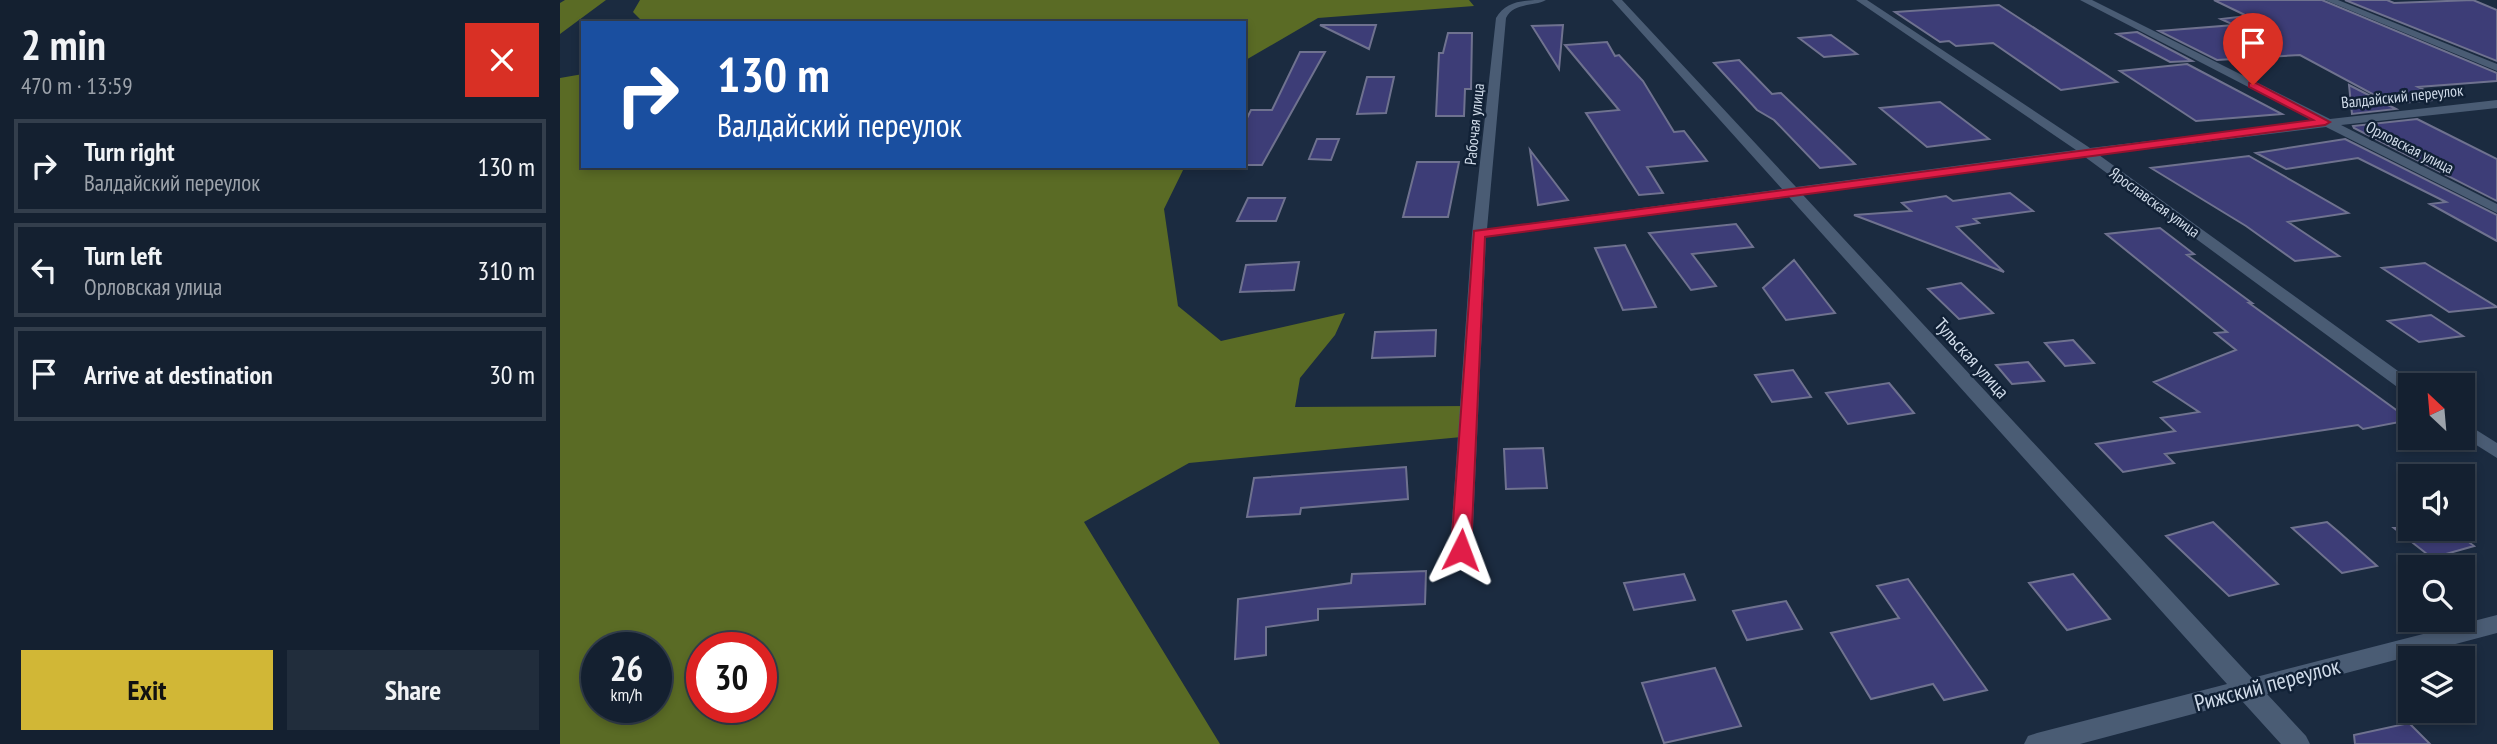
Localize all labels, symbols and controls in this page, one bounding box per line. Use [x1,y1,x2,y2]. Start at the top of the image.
pin [2223,13,2283,85]
text: 2 min [21,17,106,72]
button: close [465,23,539,97]
icon: arrive [2234,24,2272,62]
text: 130 m [717,42,830,106]
icon: right [602,49,693,140]
text: 470 m · 13:59 [21,71,133,100]
street label: Валдайский переулок [2340,80,2465,112]
street label: Рабочая улица [1460,82,1488,166]
text: Валдайский переулок [717,104,962,146]
street label: Орловская улица [2363,116,2457,178]
text: Turn right [84,135,175,168]
icon: right [25,147,63,185]
text: 130 m [477,150,535,183]
street label: Ярославская улица [2106,163,2204,241]
text: Валдайский переулок [84,168,260,197]
text: Turn left [84,239,162,272]
icon: left [25,251,63,289]
text: 310 m [477,254,535,287]
text: Орловская улица [84,272,222,301]
street label: Тульская улица [1930,313,2014,403]
icon: arrive [25,355,63,393]
text: Arrive at destination [84,358,273,391]
text: 30 m [489,358,535,391]
north arrow [2398,373,2474,450]
map controls [2398,373,2475,723]
button: sound [2398,464,2475,541]
position arrow [1424,513,1498,587]
button: search [2398,555,2475,632]
speed limit sign: 30 [686,632,777,723]
text: 26 [610,645,643,691]
button: layers [2398,646,2475,723]
button: Exit [21,650,273,730]
button: Share [287,650,539,730]
street label: Рижский переулок [2191,651,2343,717]
text: km/h [611,683,642,706]

